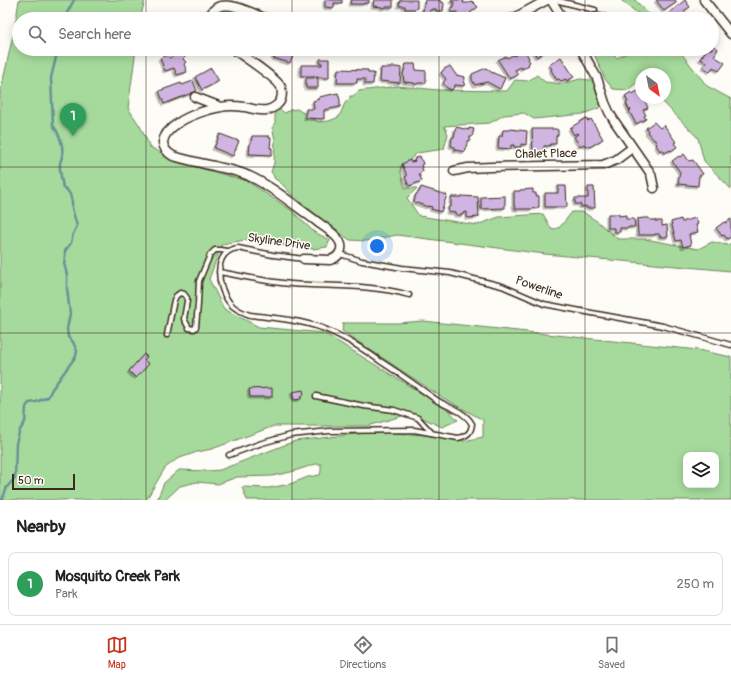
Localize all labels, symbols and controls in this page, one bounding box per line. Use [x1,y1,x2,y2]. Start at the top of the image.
search box [12,12,719,56]
icon: search [26,23,48,45]
text: Search here [58,25,131,44]
north arrow [635,68,671,104]
pin: 1 [60,103,86,136]
street label: Chalet Place [515,146,577,162]
street label: Skyline Drive [247,230,311,254]
your location [367,236,387,256]
street label: Powerline [513,273,565,303]
map controls [683,452,719,488]
button: layers [683,452,719,488]
scale bar [12,472,75,491]
text: 50 m [18,474,44,487]
text: Nearby [16,516,65,537]
text: Mosquito Creek Park [55,567,180,586]
text: 1 [27,576,33,592]
text: 250 m [676,576,714,592]
text: Park [55,586,78,602]
tab: Map [106,634,128,671]
tab: Directions [340,634,386,671]
tab: Saved [598,634,625,671]

